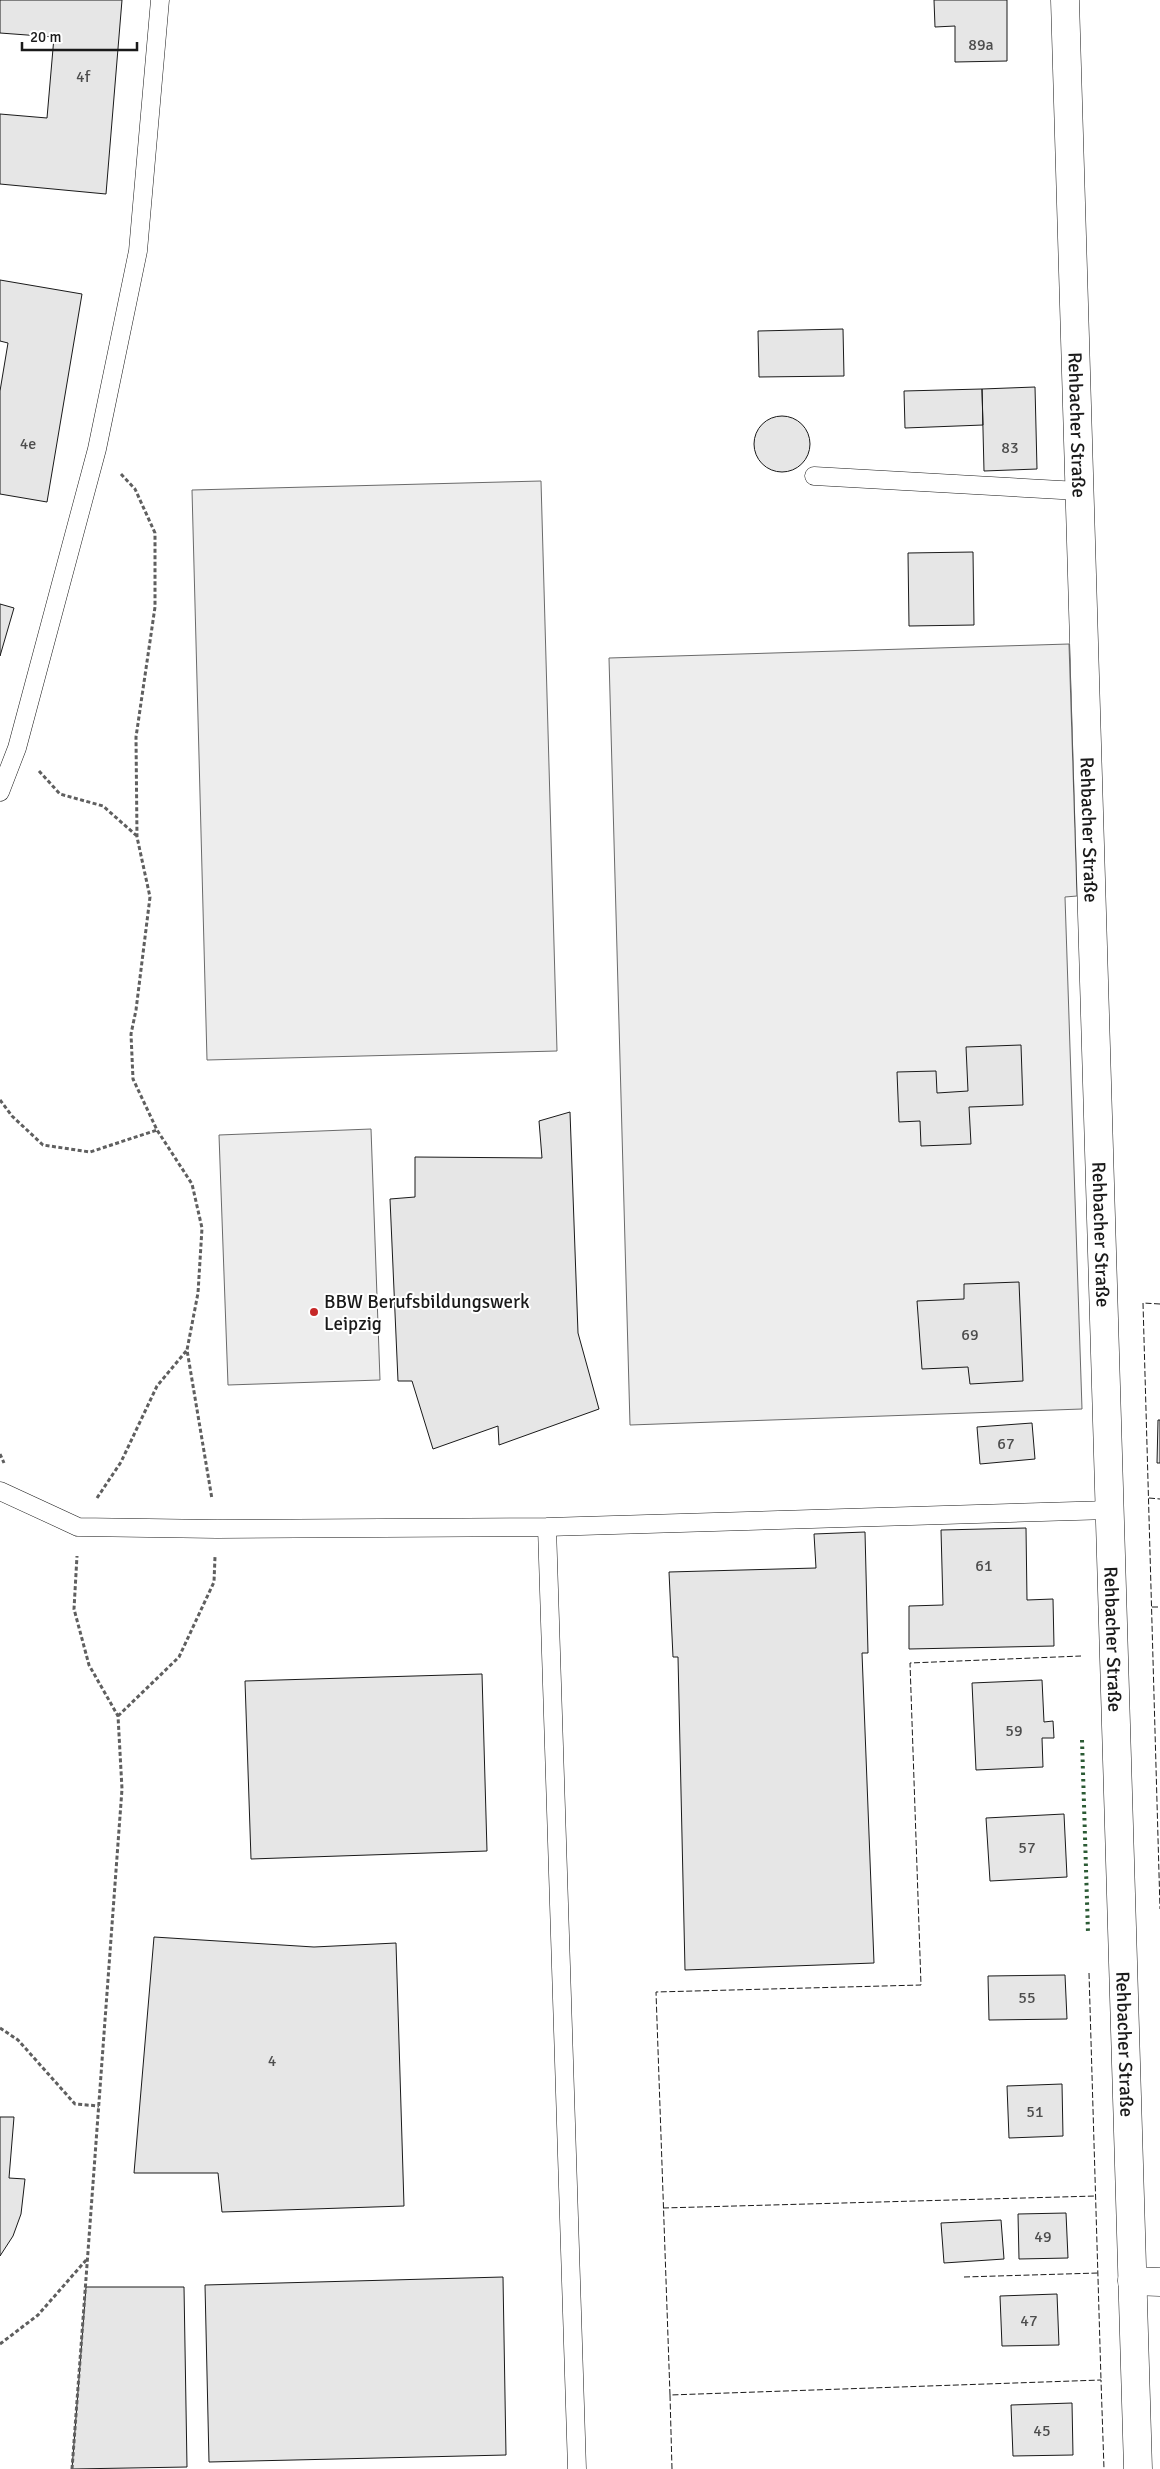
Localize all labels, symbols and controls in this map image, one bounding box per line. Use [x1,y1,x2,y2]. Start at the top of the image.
scale bar [22,20,138,52]
text: 20 m [30,28,61,46]
house number: 89a [968,35,994,55]
house number: 4f [76,67,91,87]
street label: Rehbacher Straße [1062,352,1091,498]
house number: 4e [20,434,36,454]
house number: 83 [1001,438,1019,458]
street label: Rehbacher Straße [1074,756,1103,903]
street label: Rehbacher Straße [1086,1161,1115,1308]
place label: BBW Berufsbildungswerk Leipzig [324,1290,530,1336]
marker: BBW Berufsbildungswerk Leipzig [308,1306,320,1318]
house number: 69 [961,1325,979,1345]
house number: 67 [997,1434,1015,1454]
house number: 61 [975,1556,993,1576]
street label: Rehbacher Straße [1098,1566,1127,1713]
house number: 59 [1005,1721,1023,1741]
house number: 57 [1018,1838,1036,1858]
street label: Rehbacher Straße [1110,1971,1139,2117]
house number: 55 [1018,1988,1036,2008]
house number: 4 [268,2051,277,2071]
house number: 51 [1026,2102,1044,2122]
house number: 49 [1034,2227,1052,2247]
house number: 47 [1020,2311,1038,2331]
house number: 45 [1033,2421,1051,2441]

